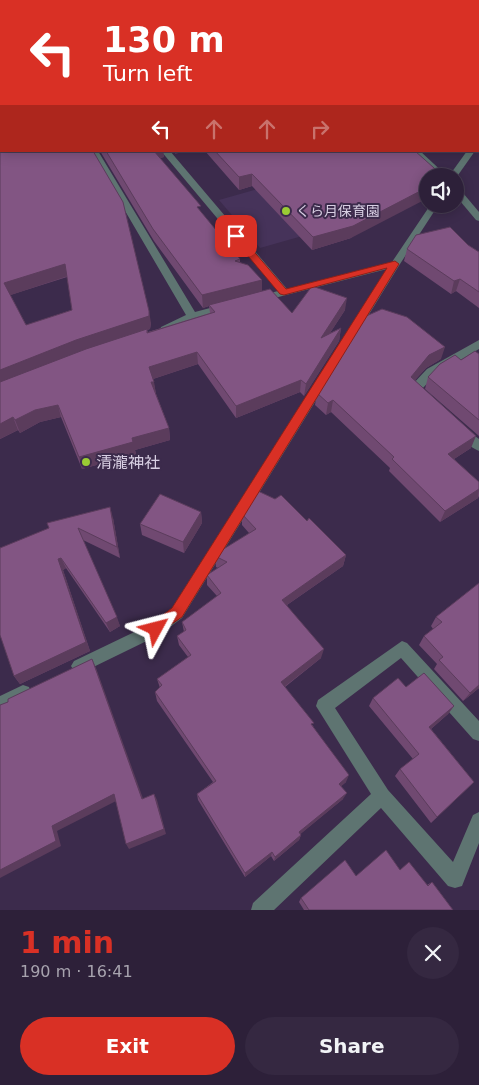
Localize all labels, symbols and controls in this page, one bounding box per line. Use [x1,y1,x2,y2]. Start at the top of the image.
icon: left [20,20,85,85]
text: 130 m [103,20,225,60]
text: Turn left [103,61,192,86]
icon: left [147,115,175,143]
icon: ahead [200,115,228,143]
icon: ahead [253,115,281,143]
icon: right [306,115,334,143]
map controls [419,168,464,213]
button: sound [419,168,464,213]
place label: くら月保育園 [296,203,380,219]
marker: くら月保育園 [280,205,292,217]
pin [215,215,257,257]
icon: arrive [222,222,250,250]
place label: 清瀧神社 [96,453,160,472]
marker: 清瀧神社 [80,456,92,468]
position arrow [129,602,181,654]
text: 1 min [20,925,114,960]
button: close [407,927,459,979]
text: 190 m · 16:41 [20,962,133,981]
button: Exit [20,1017,235,1075]
button: Share [245,1017,459,1075]

